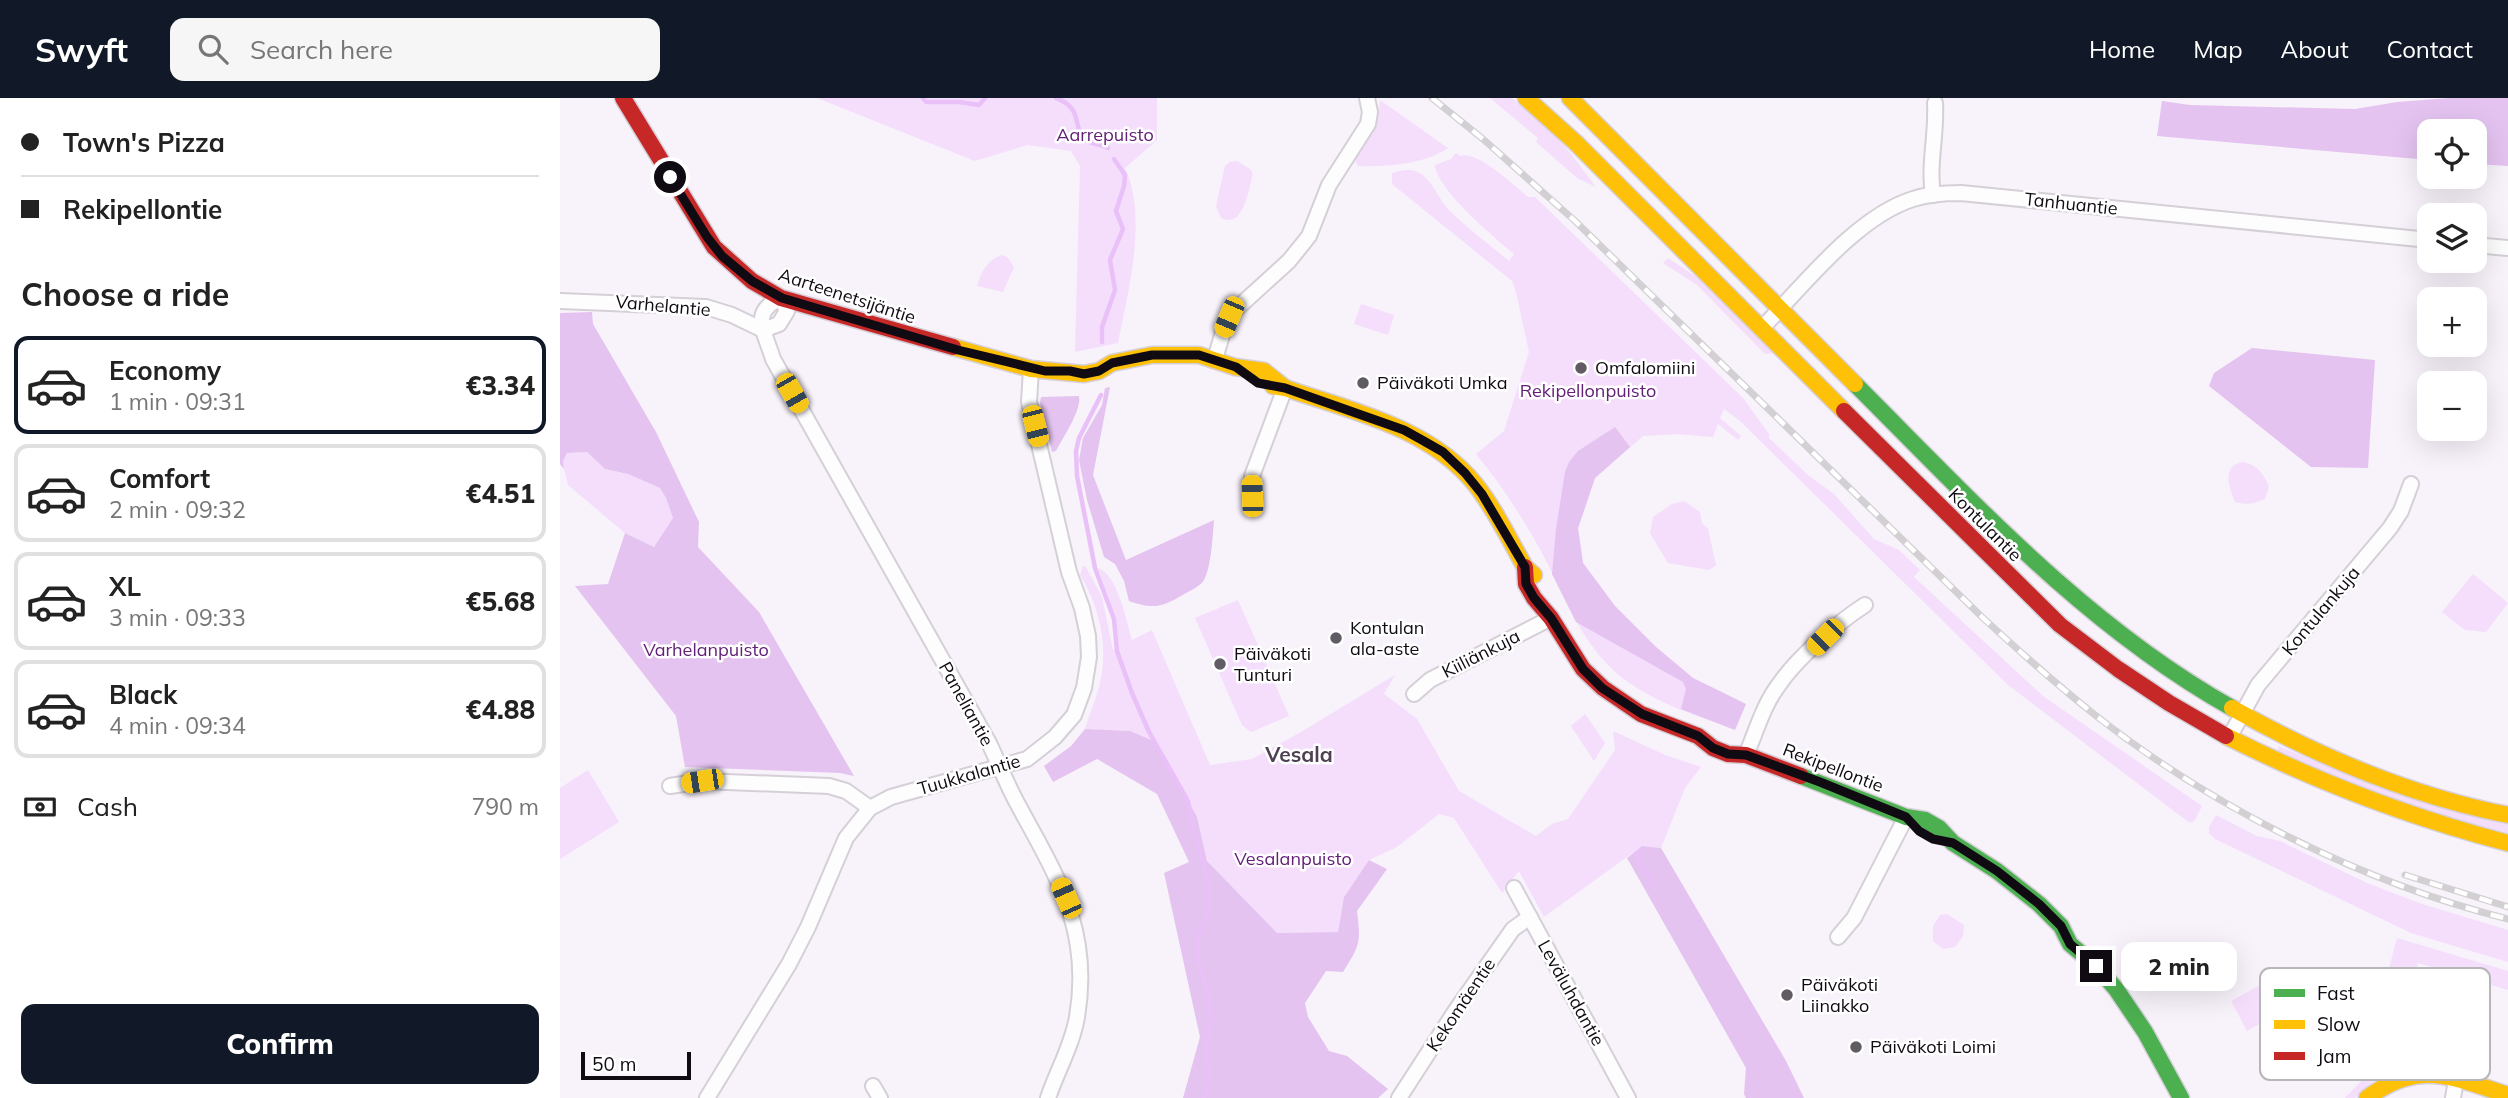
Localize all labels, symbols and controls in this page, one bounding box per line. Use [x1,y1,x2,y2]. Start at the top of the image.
search box [170,18,660,81]
text: Swyft [35,29,128,70]
icon: search [194,30,232,68]
text: Search here [250,33,393,66]
text: Home [2089,34,2155,64]
text: Map [2193,34,2243,64]
text: About [2281,34,2349,64]
text: Contact [2387,34,2473,64]
map controls [2417,119,2487,441]
button: locate [2417,119,2487,189]
park label: Aarrepuisto [1056,123,1154,146]
text: Town's Pizza [63,126,225,159]
route start [654,161,686,193]
street label: Tanhuantie [2023,187,2119,220]
text: Rekipellontie [63,193,222,226]
button: layers [2417,203,2487,273]
street label: Aarteenetsijäntie [776,263,919,329]
text: Choose a ride [21,274,229,314]
button: + [2417,287,2487,357]
street label: Varhelantie [615,290,711,321]
car [1212,294,1247,340]
icon: car [25,354,88,417]
text: Economy [109,354,221,387]
place label: Omfalomiini [1595,356,1695,379]
marker: Omfalomiini [1573,360,1589,376]
text: €3.34 [466,369,535,402]
car [773,370,812,416]
place label: Päiväkoti Umka [1377,371,1508,394]
button: − [2417,371,2487,441]
marker: Päiväkoti Umka [1355,375,1371,391]
park label: Rekipellonpuisto [1520,379,1656,402]
text: 1 min · 09:31 [109,387,246,416]
car [1020,403,1051,449]
icon: car [25,462,88,525]
text: Comfort [109,462,210,495]
car [1241,475,1264,517]
text: €4.51 [466,477,535,510]
street label: Kontulantie [1944,483,2027,566]
text: 2 min · 09:32 [109,495,246,524]
street label: Kontulankuja [2277,562,2364,660]
icon: car [25,570,88,633]
text: XL [109,570,141,603]
text: €5.68 [466,585,535,618]
text: 3 min · 09:33 [109,603,246,632]
car [1803,615,1848,659]
place label: Kontulan ala-aste [1350,616,1424,660]
street label: Kiiliänkuja [1438,624,1524,683]
marker: Kontulan ala-aste [1328,630,1344,646]
park label: Varhelanpuisto [643,638,769,661]
place label: Päiväkoti Tunturi [1234,642,1311,686]
marker: Päiväkoti Tunturi [1212,656,1228,672]
street label: Paneliantie [934,658,999,750]
icon: car [25,678,88,741]
text: Black [109,678,177,711]
text: €4.88 [466,693,535,726]
text: 4 min · 09:34 [109,711,246,740]
street label: Rekipellontie [1780,738,1887,797]
district label: Vesala [1264,741,1333,767]
street label: Tuukkalantie [915,749,1023,800]
car [680,767,725,795]
icon: cash [21,788,59,826]
text: Cash [77,790,138,823]
text: 790 m [471,792,539,821]
park label: Vesalanpuisto [1234,847,1352,870]
car [1048,875,1085,921]
street label: Leväluhdantie [1533,936,1610,1050]
callout: 2 min [2120,942,2236,990]
route end [2080,950,2112,982]
text: 2 min [2148,952,2210,981]
street label: Kekomäentie [1421,954,1500,1056]
legend [2260,968,2490,1080]
place label: Päiväkoti Liinakko [1801,973,1878,1017]
text: Fast [2317,981,2355,1005]
marker: Päiväkoti Liinakko [1779,987,1795,1003]
button: Confirm [21,1004,539,1084]
text: Slow [2317,1012,2361,1036]
place label: Päiväkoti Loimi [1870,1035,1996,1058]
marker: Päiväkoti Loimi [1848,1039,1864,1055]
text: Jam [2317,1044,2351,1068]
scale bar [581,1049,691,1081]
text: 50 m [592,1052,636,1076]

